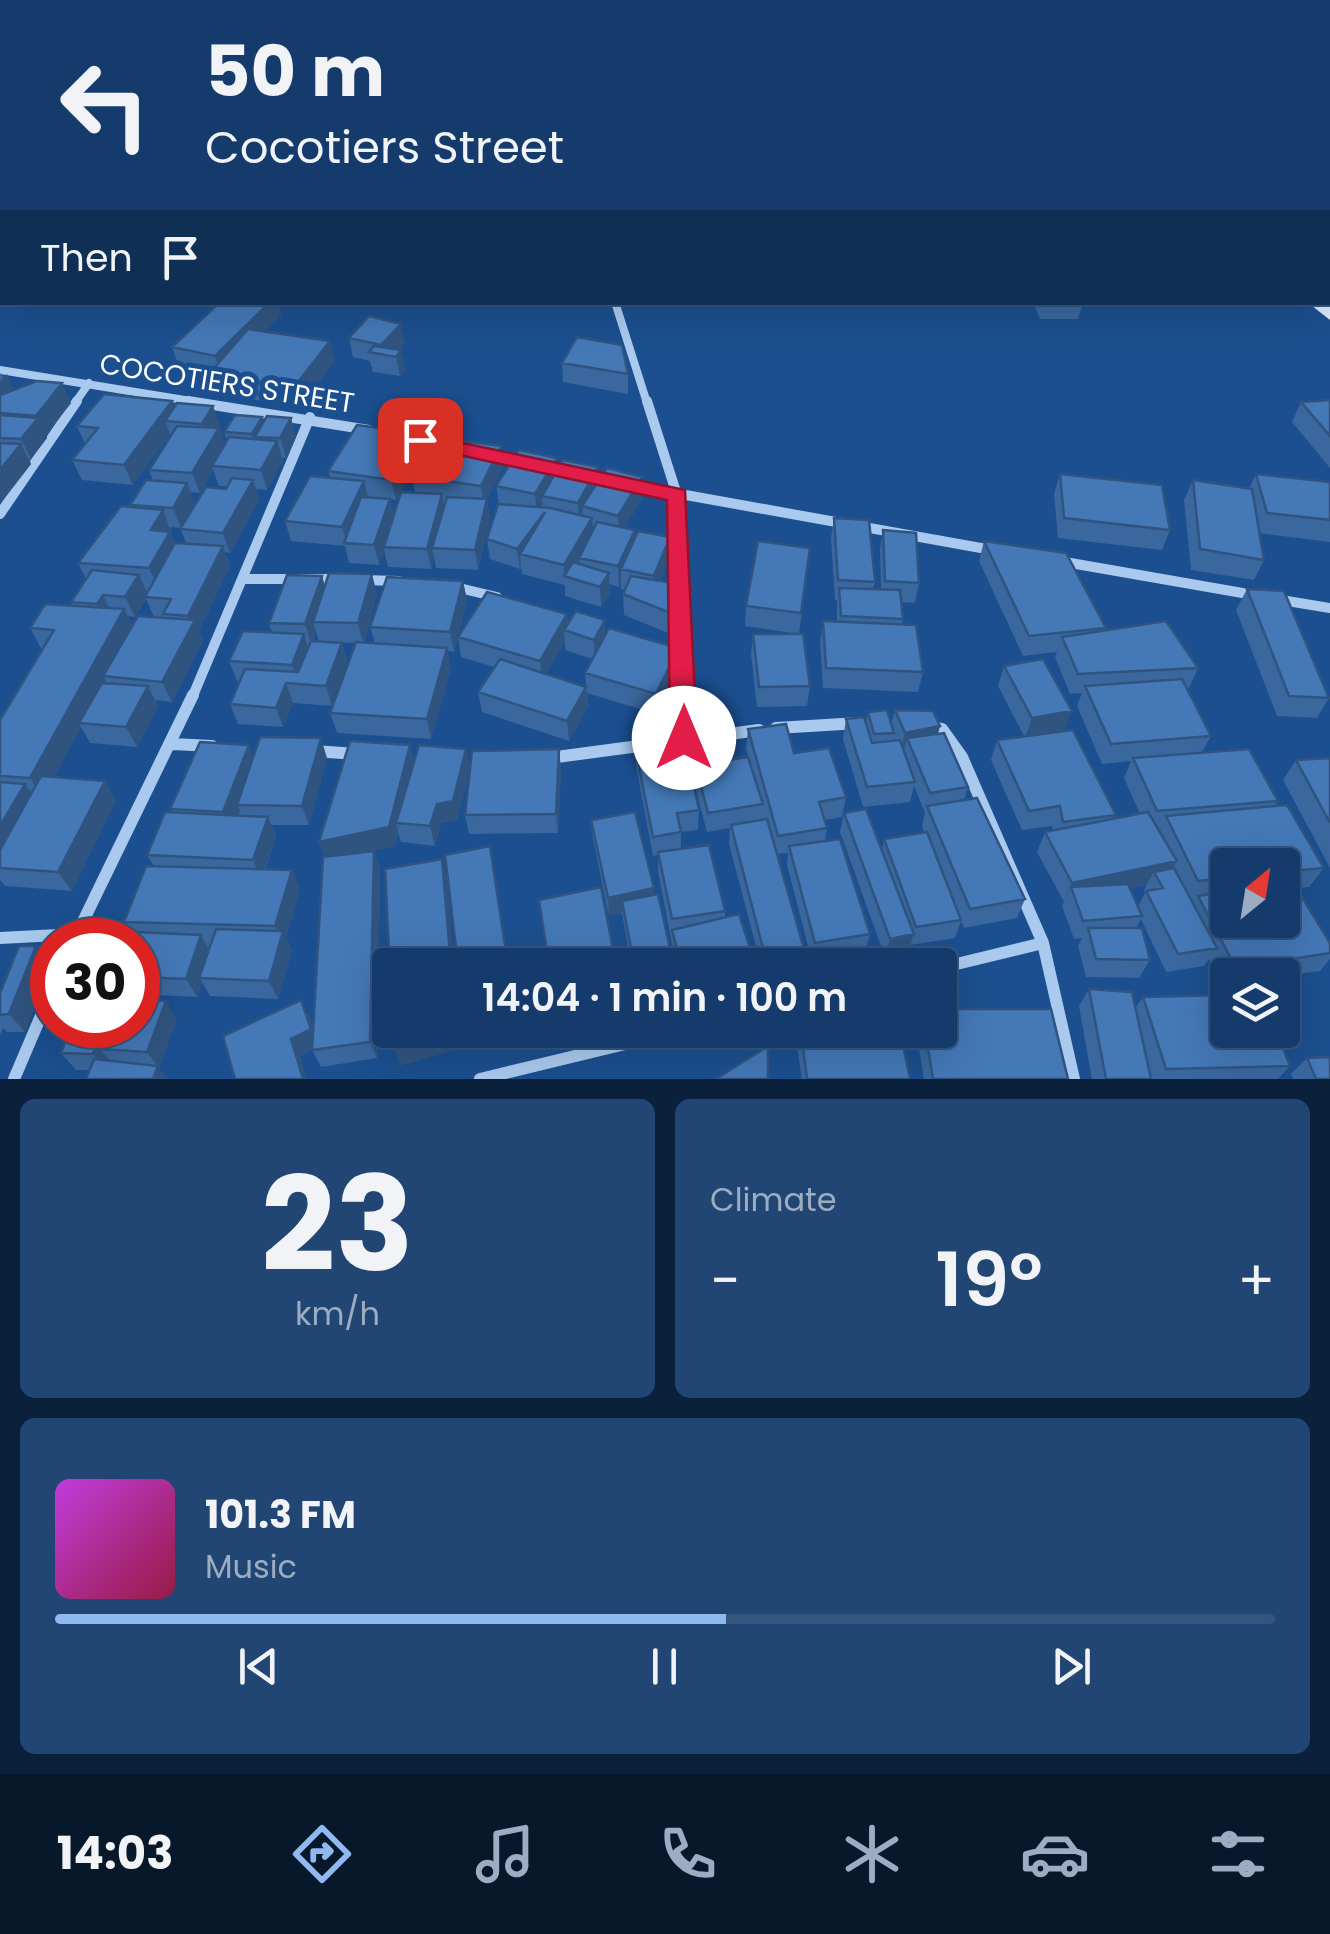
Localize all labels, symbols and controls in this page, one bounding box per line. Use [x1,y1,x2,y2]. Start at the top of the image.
text: 50 m [205,22,385,121]
icon: left [40,40,170,170]
text: Cocotiers Street [205,116,564,179]
icon: arrive [153,230,208,285]
text: Then [40,231,133,284]
street label: COCOTIERS STREET [97,344,357,423]
pin [378,398,463,483]
icon: arrive [393,413,448,468]
position arrow [632,686,736,790]
north arrow [1210,848,1300,938]
map controls [1210,848,1300,1048]
speed limit sign: 30 [30,918,160,1048]
button: layers [1210,958,1300,1048]
text: 14:04 · 1 min · 100 m [482,971,847,1024]
text: 23 [261,1133,414,1316]
text: Climate [710,1177,837,1222]
text: 19° [935,1227,1043,1332]
text: − [710,1242,740,1319]
text: + [1237,1242,1275,1319]
text: km/h [295,1291,380,1336]
text: 101.3 FM [205,1488,356,1541]
text: Music [205,1544,297,1589]
icon: previous [231,1639,286,1694]
icon: pause [637,1639,692,1694]
icon: next [1044,1639,1099,1694]
icon: directions [287,1819,357,1889]
icon: music [470,1819,540,1889]
icon: phone [653,1819,723,1889]
icon: climate [837,1819,907,1889]
icon: car [1020,1819,1090,1889]
icon: filters [1203,1819,1273,1889]
text: 14:03 [57,1822,173,1885]

